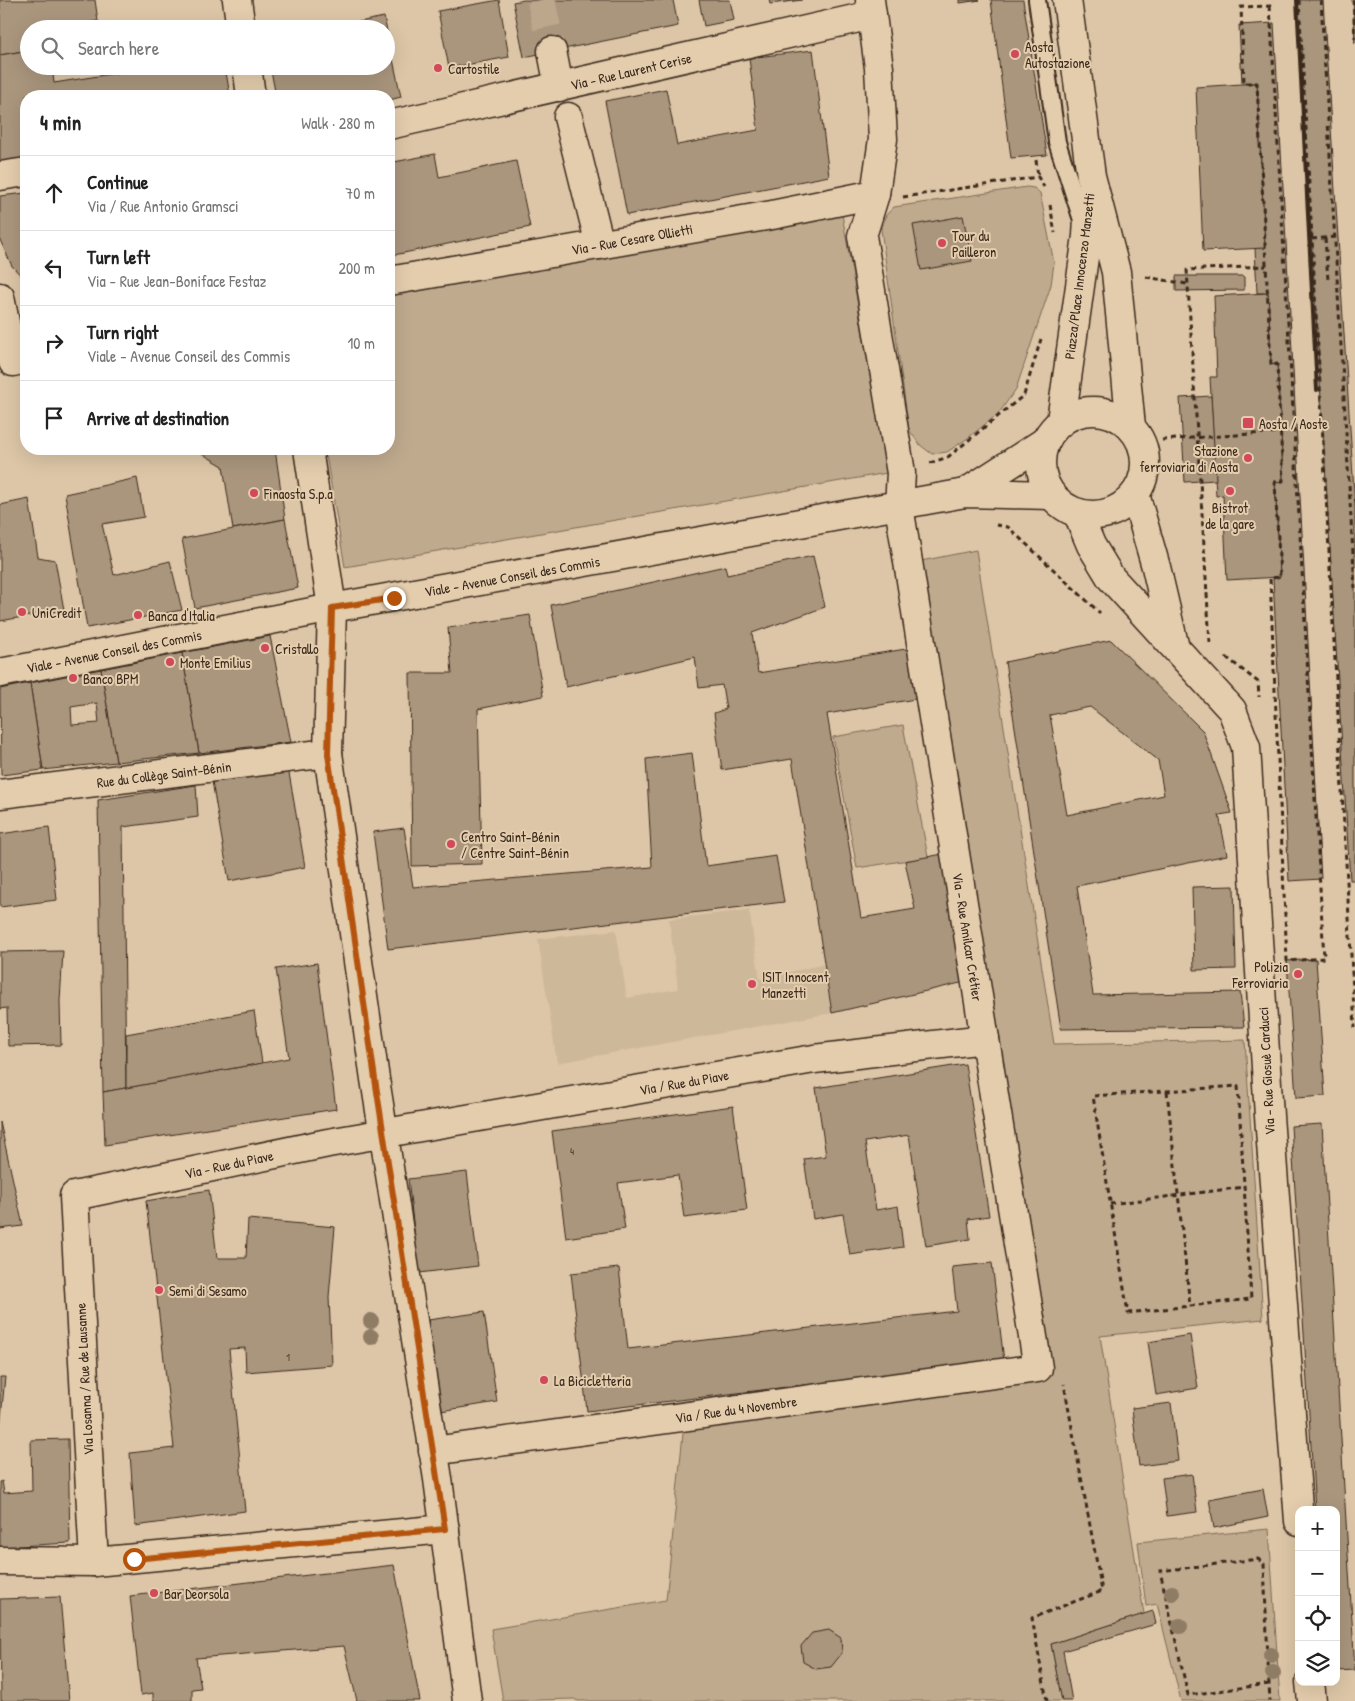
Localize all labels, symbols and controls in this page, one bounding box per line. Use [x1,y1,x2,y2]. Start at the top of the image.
search box [20,20,395,75]
icon: search [38,34,66,62]
text: Search here [78,35,159,61]
place label: Aosta Autostazione [1025,37,1091,72]
street label: Via - Rue Laurent Cerise [569,48,694,94]
marker: Aosta Autostazione [1009,48,1021,60]
place label: Cartostile [448,59,500,78]
marker: Cartostile [432,62,444,74]
text: 4 min [40,108,81,137]
text: Walk · 280 m [301,112,375,134]
text: Continue [87,169,148,195]
icon: ahead [40,179,68,207]
text: 70 m [345,182,375,204]
street label: Piazza/Place Innocenzo Manzetti [1059,192,1099,360]
text: Via / Rue Antonio Gramsci [87,195,239,217]
street label: Via - Rue Cesare Ollietti [570,219,694,259]
place label: Tour du Pailleron [952,226,996,261]
marker: Tour du Pailleron [936,237,948,249]
text: Turn left [87,244,150,270]
icon: left [40,254,68,282]
text: 200 m [339,257,375,279]
text: Via - Rue Jean-Boniface Festaz [87,270,266,292]
text: Turn right [87,319,158,345]
icon: right [40,329,68,357]
text: 10 m [347,332,375,354]
text: Viale - Avenue Conseil des Commis [87,345,290,367]
icon: arrive [40,404,68,432]
text: Arrive at destination [87,405,229,431]
place label: Aosta / Aoste [1259,414,1328,433]
marker: Aosta / Aoste [1241,416,1255,430]
place label: Stazione ferroviaria di Aosta [1140,441,1239,476]
marker: Stazione ferroviaria di Aosta [1242,452,1254,464]
place label: Finaosta S.p.a [263,484,333,504]
marker: Bistrot de la gare [1224,485,1236,497]
marker: Finaosta S.p.a [248,487,260,499]
place label: Bistrot de la gare [1205,498,1255,534]
street label: Viale - Avenue Conseil des Commis [423,551,601,601]
route end [383,587,406,610]
place label: UniCredit [32,603,81,622]
marker: UniCredit [16,606,28,618]
place label: Banca d'Italia [148,606,215,625]
marker: Banca d'Italia [132,609,144,621]
street label: Viale - Avenue Conseil des Commis [25,625,203,677]
place label: Cristallo [275,639,319,658]
marker: Cristallo [259,642,271,654]
place label: Monte Emilius [180,653,251,672]
marker: Monte Emilius [164,656,176,668]
place label: Banco BPM [83,669,138,688]
marker: Banco BPM [67,672,79,684]
street label: Rue du Collège Saint-Bénin [96,756,232,793]
place label: Centro Saint-Bénin / Centre Saint-Bénin [461,827,569,862]
marker: Centro Saint-Bénin / Centre Saint-Bénin [445,838,457,850]
street label: Via - Rue Amilcar Crétier [948,871,988,1003]
place label: Polizia Ferroviaria [1232,957,1289,992]
place label: ISIT Innocent Manzetti [762,967,829,1002]
marker: Polizia Ferroviaria [1292,968,1304,980]
marker: ISIT Innocent Manzetti [746,978,758,990]
street label: Via - Rue Giosuè Carducci [1253,1006,1279,1136]
street label: Via / Rue du Piave [638,1065,731,1099]
house number: 4 [570,1144,574,1158]
street label: Via - Rue du Piave [183,1145,275,1183]
place label: Semi di Sesamo [169,1281,247,1300]
marker: Semi di Sesamo [153,1284,165,1296]
street label: Via Losanna / Rue de Lausanne [71,1302,97,1456]
house number: 1 [286,1350,290,1364]
place label: La Bicicletteria [554,1371,631,1390]
marker: La Bicicletteria [538,1374,550,1386]
street label: Via / Rue du 4 Novembre [674,1391,799,1427]
map controls [1295,1506,1340,1686]
button: + [1295,1506,1340,1551]
route start [123,1548,146,1571]
button: − [1295,1551,1340,1596]
place label: Bar Deorsola [164,1584,229,1603]
marker: Bar Deorsola [148,1587,160,1599]
button: locate [1295,1596,1340,1641]
button: layers [1295,1641,1340,1686]

